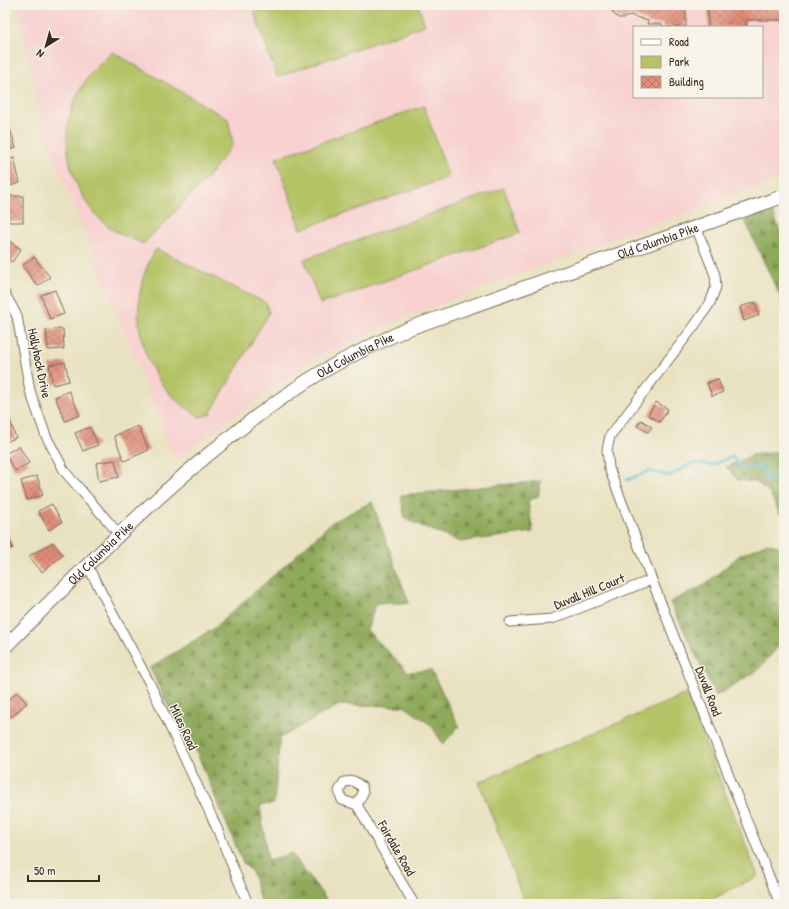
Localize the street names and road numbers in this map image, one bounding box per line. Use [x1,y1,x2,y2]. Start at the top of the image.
street label: Old Columbia Pike [615,218,701,263]
street label: Hollyhock Drive [24,326,56,400]
street label: Old Columbia Pike [313,328,396,382]
street label: Old Columbia Pike [63,517,137,589]
street label: Duvall Hill Court [551,568,628,613]
street label: Duvall Road [691,664,727,718]
street label: Miles Road [166,701,202,753]
street label: Fairdale Road [373,816,420,879]

